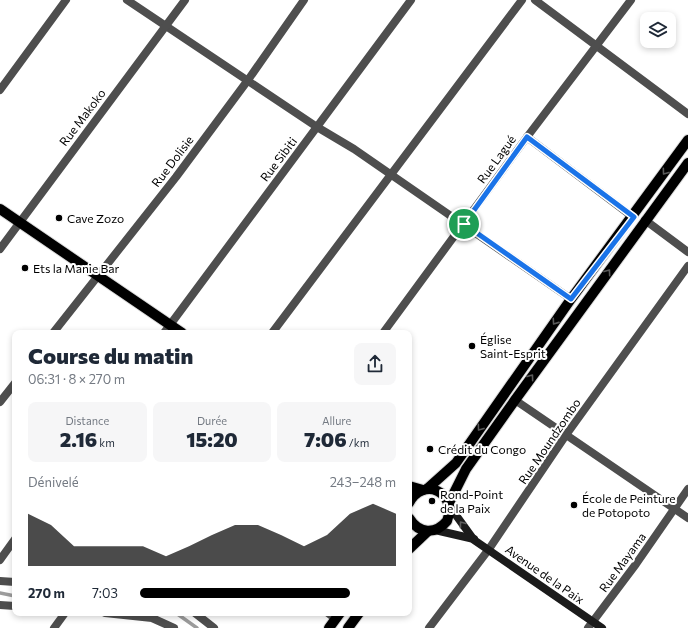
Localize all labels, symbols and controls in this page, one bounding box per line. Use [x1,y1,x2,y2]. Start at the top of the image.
map controls [640,12,676,48]
button: layers [640,12,676,48]
street label: Rue Makoko [56,86,108,148]
street label: Rue Lagué [474,132,518,186]
street label: Rue Dolisie [148,133,196,189]
street label: Rue Sibiti [257,134,299,184]
one-way arrow [662,168,670,175]
pin [447,207,481,241]
place label: Cave Zozo [67,211,124,225]
marker: Cave Zozo [54,213,64,223]
icon: arrive [453,213,475,235]
place label: Ets la Manie Bar [33,261,120,275]
marker: Ets la Manie Bar [20,263,30,273]
one-way arrow [603,269,611,276]
one-way arrow [552,318,560,325]
place label: Église Saint-Esprit [480,332,546,360]
marker: Église Saint-Esprit [467,341,477,351]
text: Course du matin [28,342,193,369]
button: share [354,343,396,385]
text: 06:31 · 8 × 270 m [28,371,125,387]
one-way arrow [526,374,534,381]
street label: Rue Moundzombo [515,396,583,486]
text: Distance [65,414,109,427]
text: Durée [197,414,227,427]
text: Allure [322,414,351,427]
one-way arrow [478,424,485,431]
text: 2.16 [60,427,97,451]
text: 15:20 [186,427,238,451]
text: 7:06 [304,427,347,451]
text: km [97,436,115,449]
text: /km [347,436,369,449]
place label: Crédit du Congo [438,442,526,456]
marker: Crédit du Congo [425,444,435,454]
text: Dénivelé [28,474,79,490]
text: 243–248 m [330,474,396,490]
place label: Rond-Point de la Paix [440,487,503,515]
place label: École de Peinture de Potopoto [582,491,676,519]
marker: Rond-Point de la Paix [427,496,437,506]
marker: École de Peinture de Potopoto [569,500,579,510]
one-way arrow [459,521,466,528]
street label: Rue Mayama [596,530,648,594]
street label: Avenue de la Paix [503,542,588,607]
text: 270 m [28,585,65,601]
text: 7:03 [92,585,118,601]

